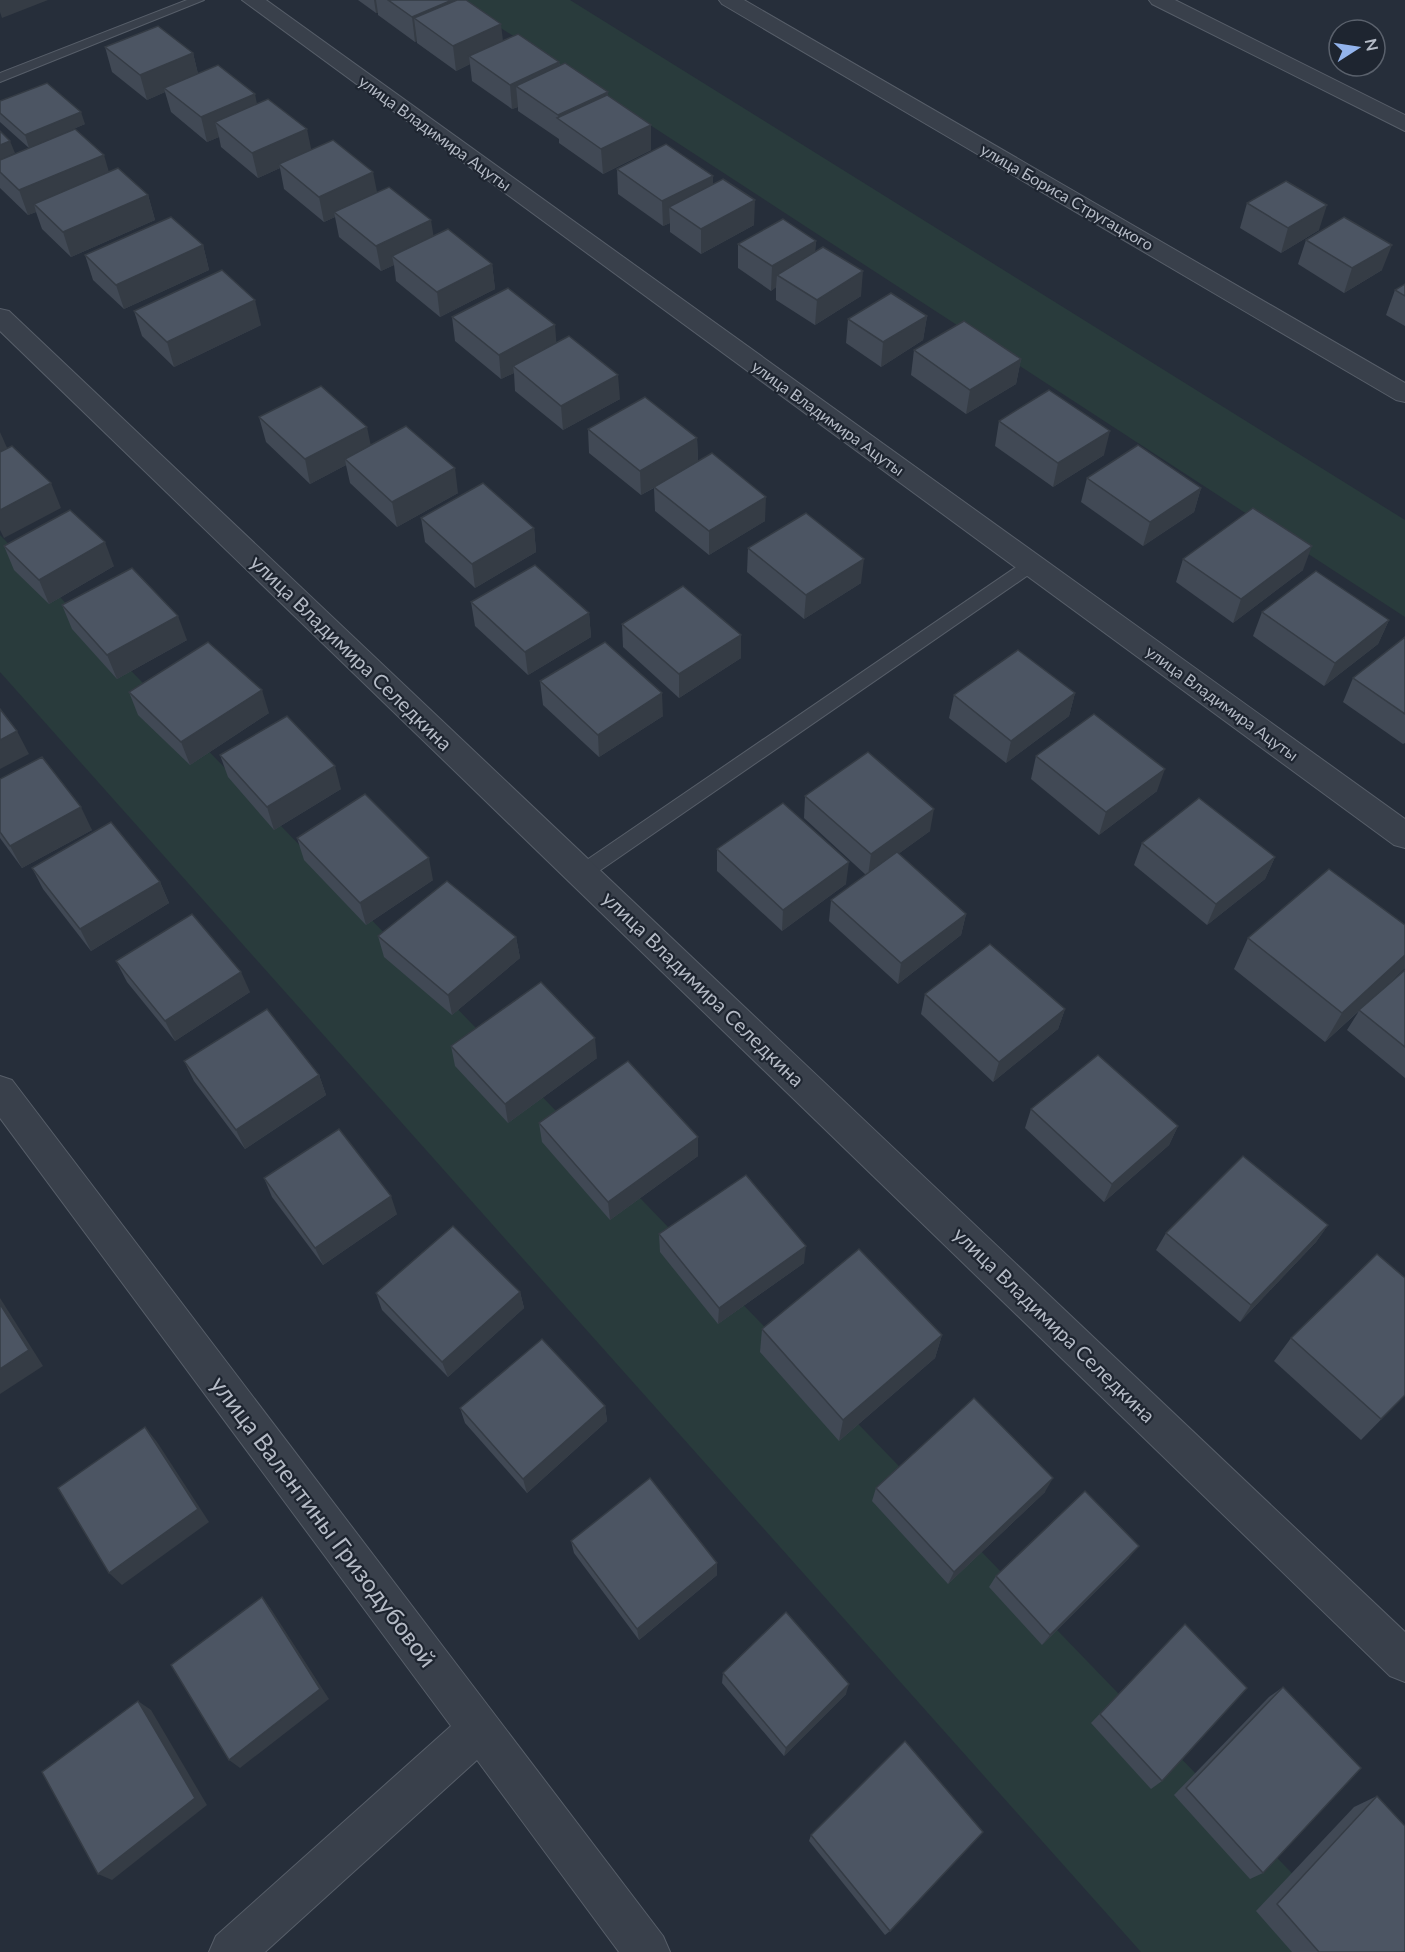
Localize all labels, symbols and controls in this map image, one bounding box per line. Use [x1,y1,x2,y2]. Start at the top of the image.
north arrow [1327,18,1387,78]
text: N [1362,37,1383,53]
street label: улица Владимира Ацуты [355,71,515,194]
street label: улица Бориса Стругацкого [977,139,1157,254]
street label: улица Владимира Ацуты [748,356,908,479]
street label: улица Владимира Селедкина [246,550,457,755]
street label: улица Владимира Ацуты [1142,641,1302,764]
street label: улица Владимира Селедкина [598,886,809,1091]
street label: улица Владимира Селедкина [949,1222,1160,1427]
street label: улица Валентины Гризодубовой [205,1370,443,1672]

